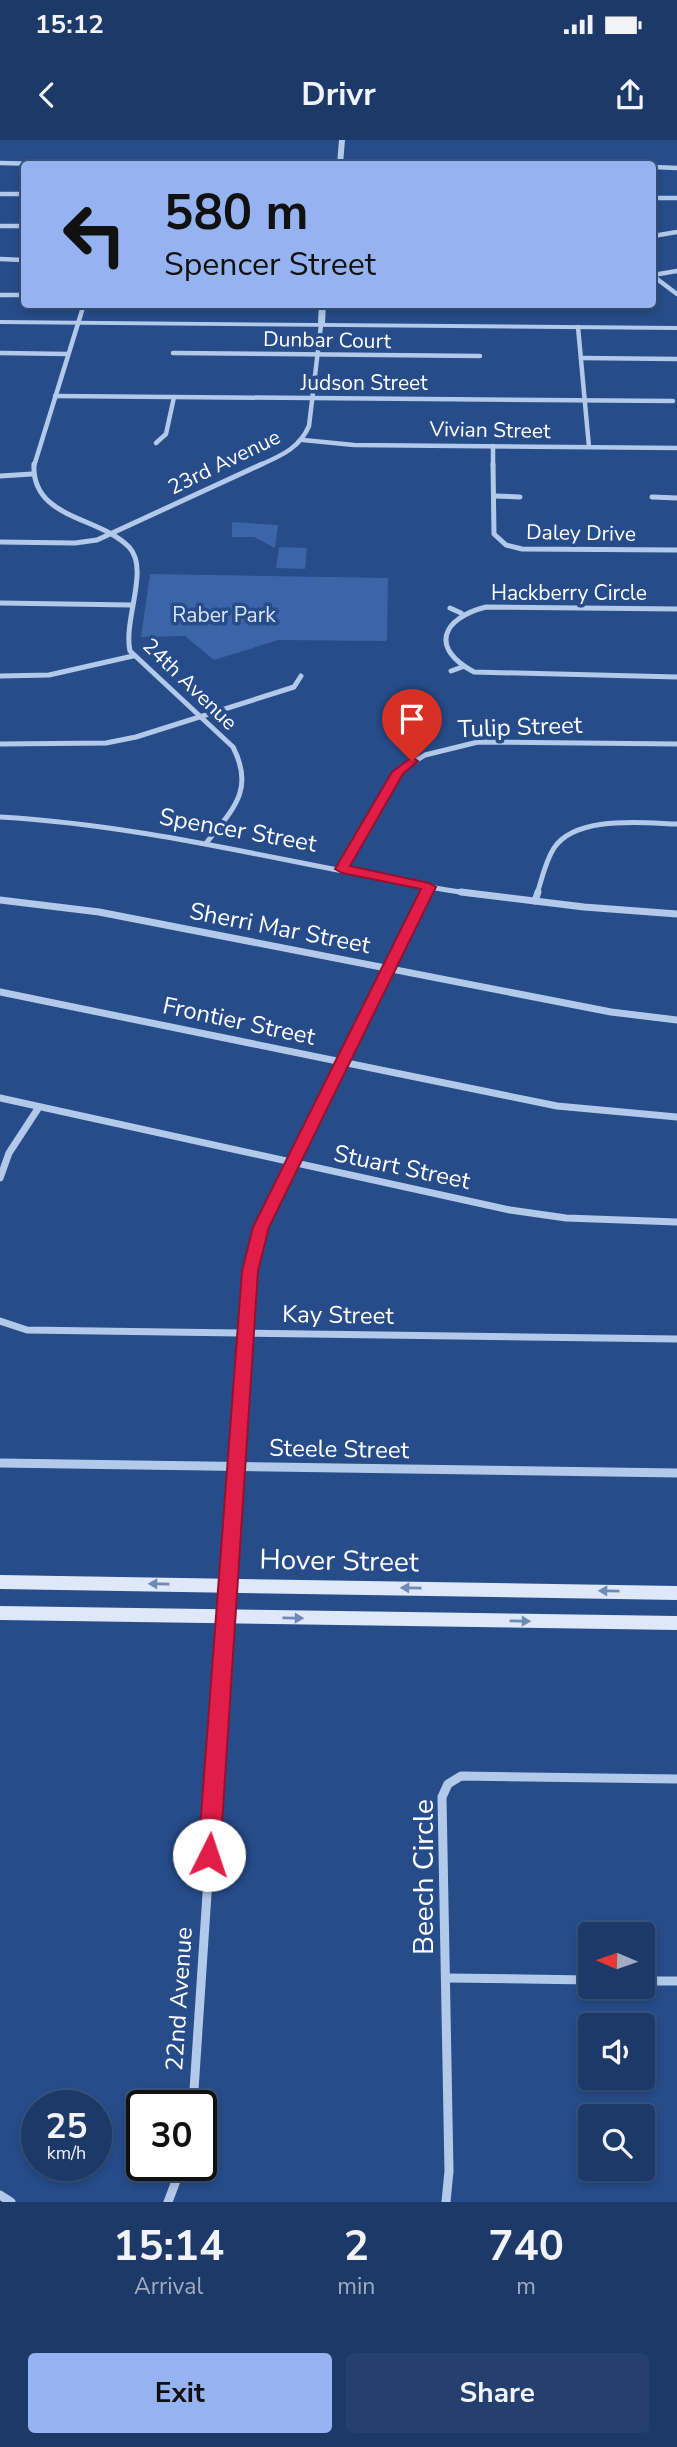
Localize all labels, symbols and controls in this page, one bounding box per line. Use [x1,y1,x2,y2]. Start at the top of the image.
text: 15:12 [35,7,104,42]
text: Drivr [301,73,376,116]
icon: back [28,76,66,114]
icon: share [611,76,649,114]
text: 580 m [164,179,308,246]
icon: left [49,189,140,280]
text: Spencer Street [164,243,376,286]
street label: Dunbar Court [263,325,392,355]
street label: Judson Street [299,369,428,397]
street label: Vivian Street [428,415,551,445]
street label: 23rd Avenue [163,423,285,501]
street label: Daley Drive [526,518,636,548]
street label: Hackberry Circle [491,579,647,607]
park label: Raber Park [172,601,276,629]
street label: 24th Avenue [137,632,243,736]
pin [382,689,442,761]
icon: arrive [393,700,431,738]
street label: Tulip Street [457,709,583,745]
street label: Spencer Street [157,800,320,860]
street label: Sherri Mar Street [187,895,374,961]
street label: Frontier Street [160,989,319,1053]
street label: Stuart Street [331,1137,474,1197]
street label: Kay Street [282,1298,395,1332]
street label: Steele Street [269,1432,410,1466]
street label: Hover Street [259,1541,419,1581]
one-way arrow [148,1578,170,1590]
one-way arrow [400,1582,422,1594]
one-way arrow [598,1586,620,1597]
one-way arrow [282,1613,304,1624]
one-way arrow [509,1616,531,1627]
street label: Beech Circle [405,1799,443,1955]
position arrow [172,1818,246,1892]
north arrow [578,1922,654,1998]
map controls [578,1922,655,2181]
street label: 22nd Avenue [158,1926,200,2072]
button: sound [578,2013,655,2090]
speed limit sign: 30 [126,2090,217,2181]
text: 25 [45,2103,88,2150]
button: search [578,2104,655,2181]
text: km/h [47,2141,86,2165]
text: 15:14 [113,2218,224,2275]
text: 2 [344,2218,369,2275]
text: 740 [488,2218,564,2275]
text: Arrival [134,2271,203,2302]
text: min [337,2271,375,2302]
text: m [516,2271,536,2302]
button: Exit [28,2353,332,2433]
button: Share [346,2353,649,2433]

